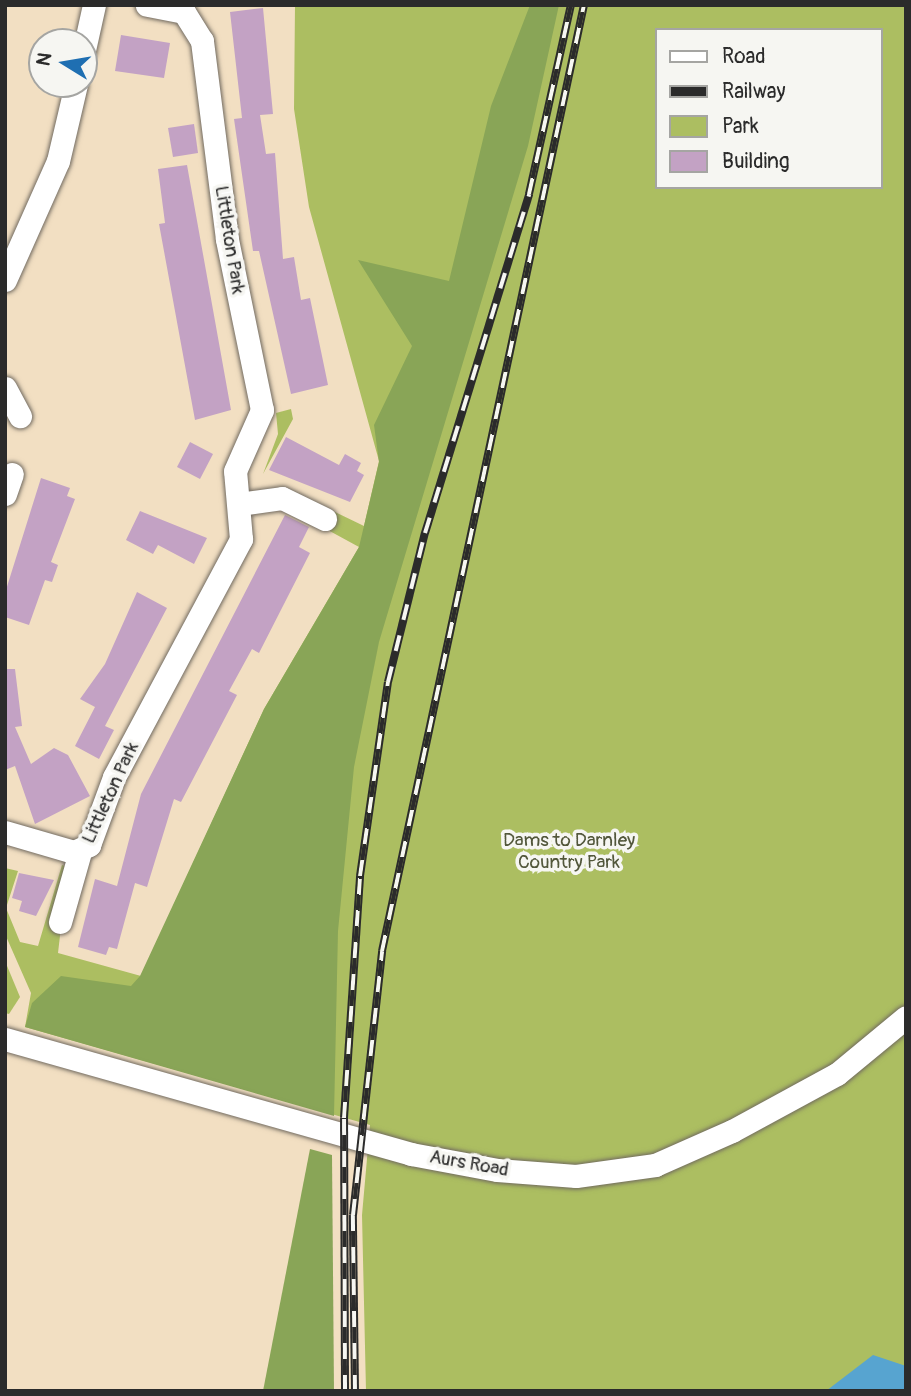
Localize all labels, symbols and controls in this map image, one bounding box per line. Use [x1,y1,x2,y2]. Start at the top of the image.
north arrow [28,28,98,98]
legend [656,28,883,189]
text: Road [722,43,766,70]
text: N [31,51,57,68]
text: Railway [722,78,786,105]
text: Park [722,113,759,140]
text: Building [722,148,789,175]
street label: Littleton Park [209,184,249,296]
street label: Littleton Park [78,739,144,847]
park label: Dams to Darnley Country Park [503,830,635,874]
street label: Aurs Road [428,1146,510,1182]

